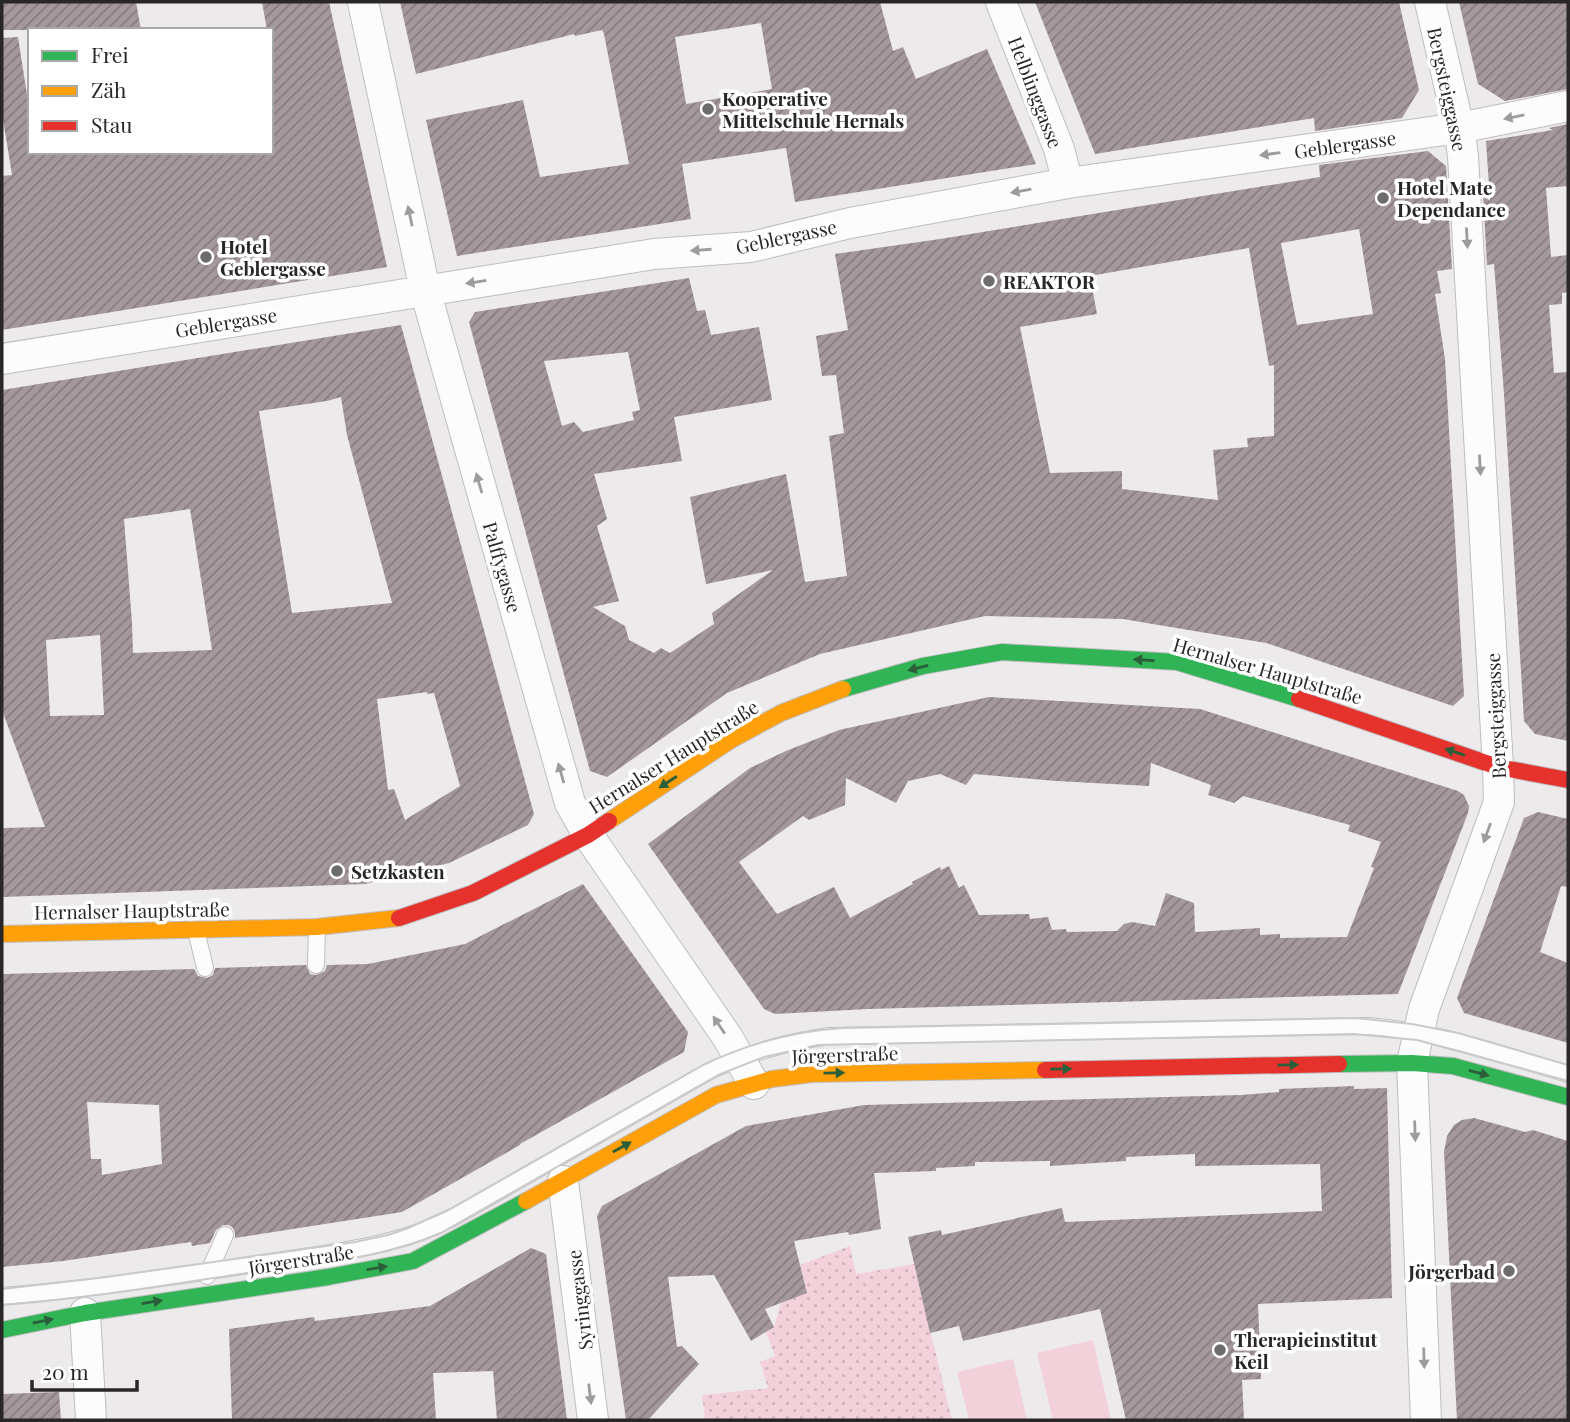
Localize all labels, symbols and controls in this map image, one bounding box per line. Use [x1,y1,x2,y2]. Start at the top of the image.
street label: Bergsteiggasse [1422,25,1474,153]
legend [28,28,273,154]
street label: Helblinggasse [1003,32,1069,152]
text: Frei [91,40,129,68]
text: Zäh [91,75,127,103]
place label: Kooperative Mittelschule Hernals [722,85,904,133]
marker: Kooperative Mittelschule Hernals [700,101,716,117]
text: Stau [91,110,132,138]
one-way arrow [1503,112,1525,123]
street label: Geblergasse [1292,124,1398,164]
one-way arrow [1259,149,1281,160]
place label: Hotel Mate Dependance [1397,174,1506,222]
one-way arrow [1010,186,1032,197]
marker: Hotel Mate Dependance [1375,190,1391,206]
one-way arrow [404,204,415,226]
street label: Geblergasse [733,213,839,259]
one-way arrow [1462,227,1473,249]
place label: Hotel Geblergasse [220,233,326,281]
one-way arrow [690,245,712,256]
marker: Hotel Geblergasse [198,249,214,265]
place label: REAKTOR [1003,268,1096,294]
marker: REAKTOR [981,273,997,289]
one-way arrow [465,277,487,288]
street label: Geblergasse [173,301,279,343]
one-way arrow [1475,454,1486,476]
one-way arrow [473,472,484,494]
street label: Palffygasse [478,518,528,616]
street label: Hernalser Hauptstraße [1170,631,1366,709]
street label: Bergsteiggasse [1479,652,1511,780]
one-way arrow [1132,654,1154,665]
one-way arrow [907,663,929,674]
street label: Hernalser Hauptstraße [583,693,763,819]
one-way arrow [1444,746,1465,757]
one-way arrow [555,761,566,783]
one-way arrow [658,775,678,788]
one-way arrow [1481,823,1492,844]
place label: Setzkasten [351,858,445,884]
marker: Setzkasten [329,863,345,879]
street label: Hernalser Hauptstraße [34,895,230,925]
one-way arrow [713,1015,726,1035]
street label: Jörgerstraße [790,1039,899,1069]
one-way arrow [1278,1059,1300,1071]
one-way arrow [1050,1063,1072,1075]
one-way arrow [823,1067,845,1079]
one-way arrow [1468,1068,1490,1079]
one-way arrow [1409,1120,1420,1142]
one-way arrow [612,1141,632,1153]
street label: Jörgerstraße [245,1238,356,1280]
street label: Syringgasse [560,1248,598,1352]
place label: Jörgerbad [1407,1258,1496,1284]
one-way arrow [366,1263,388,1274]
marker: Jörgerbad [1501,1263,1517,1279]
one-way arrow [141,1297,163,1308]
one-way arrow [32,1316,54,1327]
place label: Therapieinstitut Keil [1234,1326,1378,1374]
marker: Therapieinstitut Keil [1212,1342,1228,1358]
one-way arrow [1418,1347,1429,1369]
scale bar [32,1348,136,1392]
text: 20 m [42,1357,89,1385]
one-way arrow [584,1383,595,1405]

